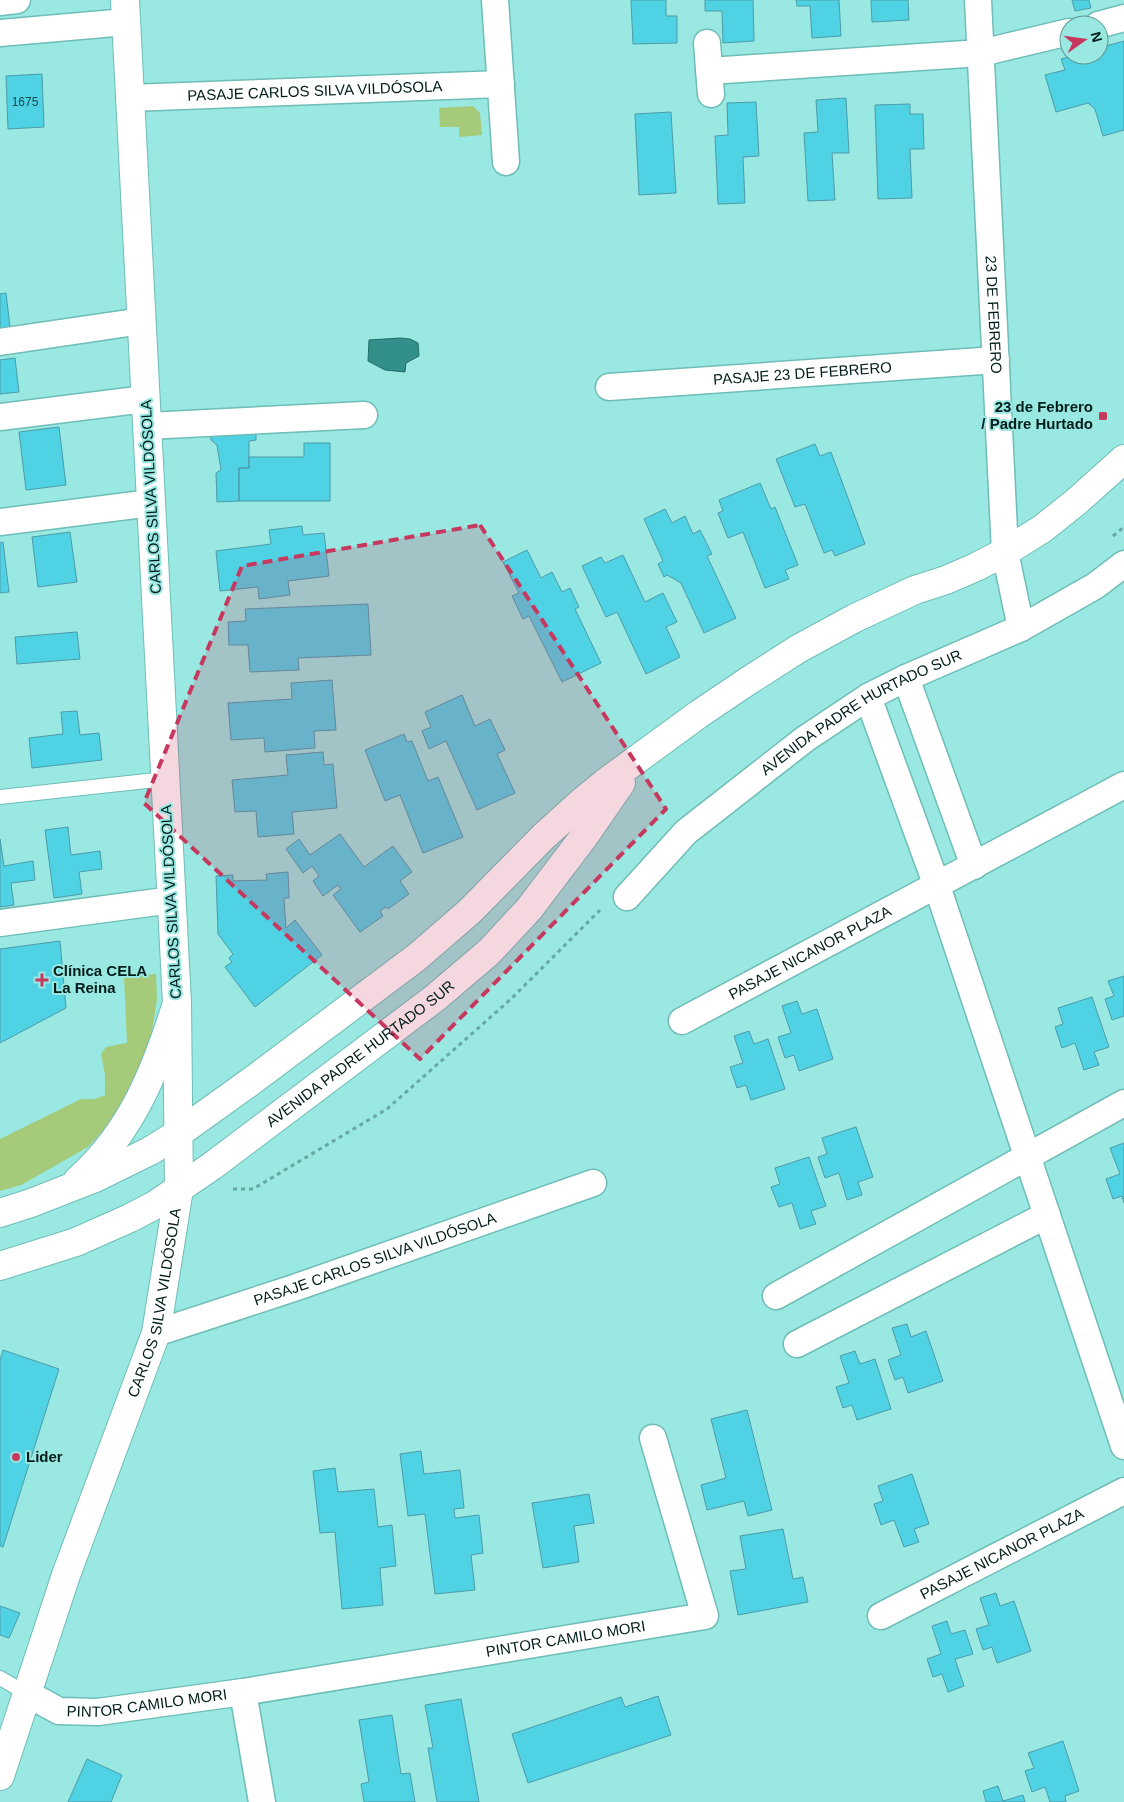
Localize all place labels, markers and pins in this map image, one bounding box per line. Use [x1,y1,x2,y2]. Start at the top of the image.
place label: 23 de Febrero / Padre Hurtado [981,398,1093,432]
marker: 23 de Febrero / Padre Hurtado [1097,410,1109,422]
place label: Clínica CELA La Reina [53,962,147,996]
marker: Clínica CELA La Reina [35,973,49,987]
place label: Lider [26,1448,63,1465]
marker: Lider [10,1451,22,1463]

